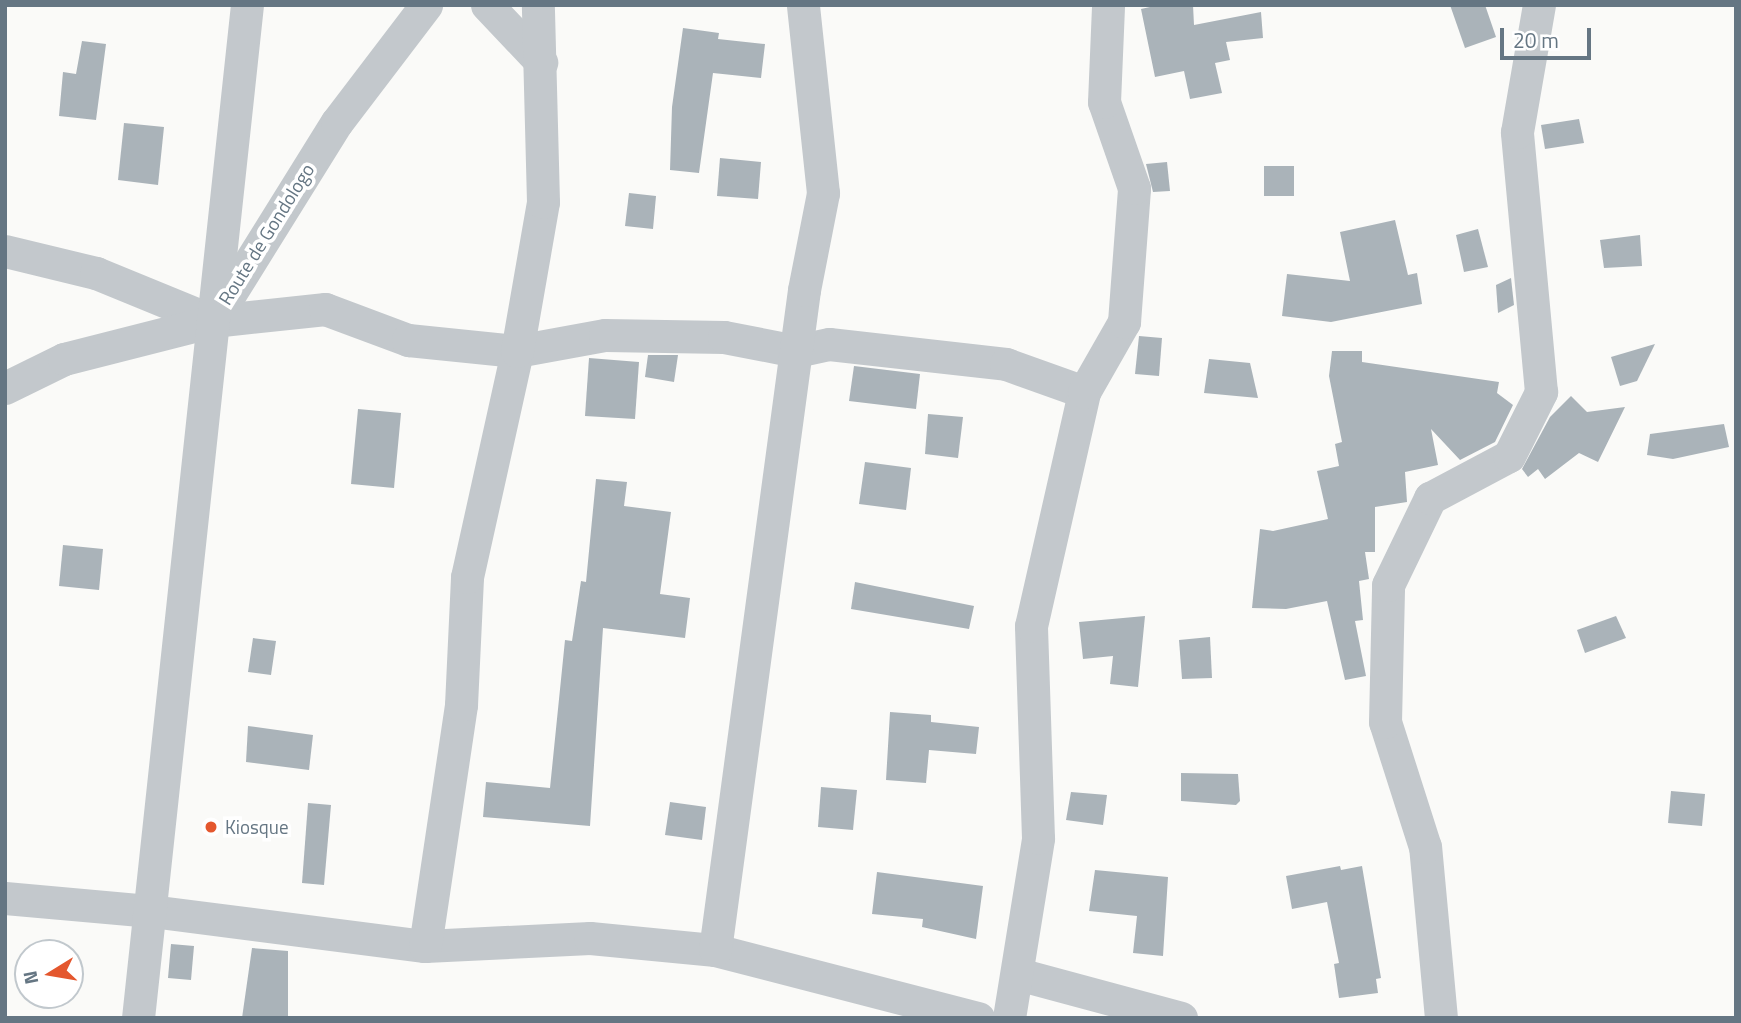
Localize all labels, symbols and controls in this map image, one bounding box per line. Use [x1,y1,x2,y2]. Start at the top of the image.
scale bar [1503,14,1594,58]
text: 20 m [1513,24,1559,56]
street label: Route de Gondologo [213,159,319,309]
place label: Kiosque [225,816,289,838]
marker: Kiosque [203,819,219,835]
north arrow [14,939,84,1009]
text: N [14,968,45,987]

